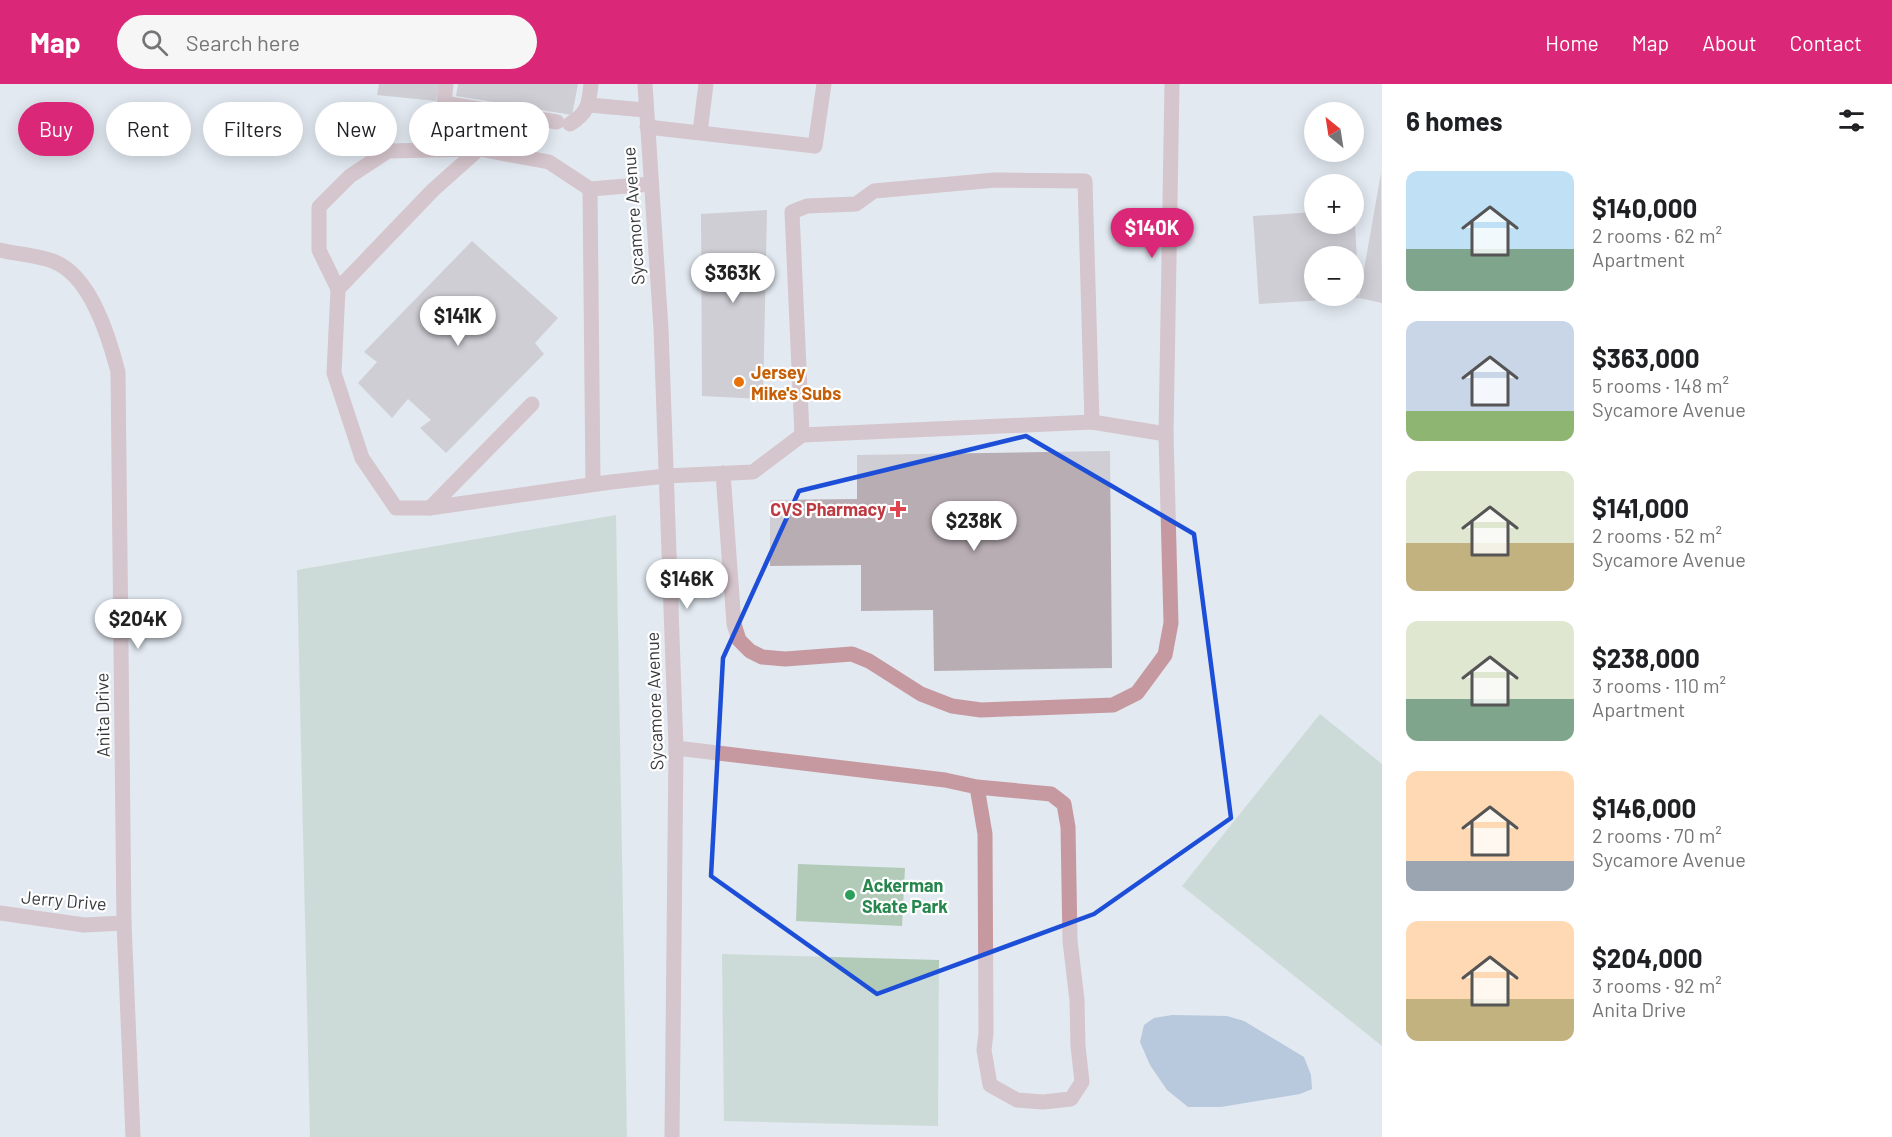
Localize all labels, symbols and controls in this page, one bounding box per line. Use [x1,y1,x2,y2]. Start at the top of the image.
search box [117,15,537,69]
text: Map [30,25,81,59]
icon: search [138,26,171,59]
text: Search here [186,29,300,55]
text: Home [1545,30,1599,55]
text: Map [1632,30,1669,55]
text: About [1702,30,1757,55]
text: Contact [1790,30,1862,55]
chip: Buy [18,102,94,156]
chip: Rent [106,102,191,156]
chip: Filters [203,102,303,156]
chip: New [315,102,397,156]
chip: Apartment [409,102,549,156]
north arrow [1304,102,1364,162]
map controls [1304,102,1364,306]
icon: filters [1835,104,1868,137]
text: 6 homes [1406,105,1503,136]
street label: Sycamore Avenue [617,146,649,286]
button: + [1304,174,1364,234]
text: $140,000 [1592,192,1697,223]
icon: home [1454,195,1526,267]
pin: $140K [1110,208,1194,259]
text: $140K [1125,215,1179,239]
text: 2 rooms · 62 m² [1592,223,1722,247]
button: − [1304,246,1364,306]
text: Apartment [1592,247,1685,271]
pin: $363K [691,253,775,304]
text: $363K [705,260,761,284]
pin: $141K [416,296,500,347]
text: $141K [434,303,482,327]
text: $363,000 [1592,342,1700,373]
icon: home [1454,345,1526,417]
place label: Jersey Mike's Subs [751,361,841,404]
text: 5 rooms · 148 m² [1592,373,1729,397]
marker: Jersey Mike's Subs [732,375,746,389]
text: Sycamore Avenue [1592,397,1746,421]
text: $141,000 [1592,492,1689,523]
icon: home [1454,495,1526,567]
place label: CVS Pharmacy [770,498,886,520]
pin: $238K [932,501,1016,552]
marker: CVS Pharmacy [891,502,905,516]
text: $238K [946,508,1002,532]
text: 2 rooms · 52 m² [1592,523,1722,547]
text: Sycamore Avenue [1592,547,1746,571]
pin: $146K [645,559,729,610]
text: $146K [660,566,714,590]
pin: $204K [96,599,180,650]
text: $204K [109,606,167,630]
street label: Sycamore Avenue [641,631,667,771]
text: $238,000 [1592,642,1700,673]
icon: home [1454,645,1526,717]
street label: Anita Drive [90,672,114,758]
text: 3 rooms · 110 m² [1592,673,1726,697]
text: Apartment [1592,697,1685,721]
text: $146,000 [1592,792,1696,823]
icon: home [1454,795,1526,867]
text: 2 rooms · 70 m² [1592,823,1722,847]
text: Sycamore Avenue [1592,847,1746,871]
place label: Ackerman Skate Park [862,874,948,917]
street label: Jerry Drive [20,885,108,915]
marker: Ackerman Skate Park [843,888,857,902]
text: $204,000 [1592,942,1703,973]
icon: home [1454,945,1526,1017]
text: 3 rooms · 92 m² [1592,973,1722,997]
text: Anita Drive [1592,997,1686,1021]

